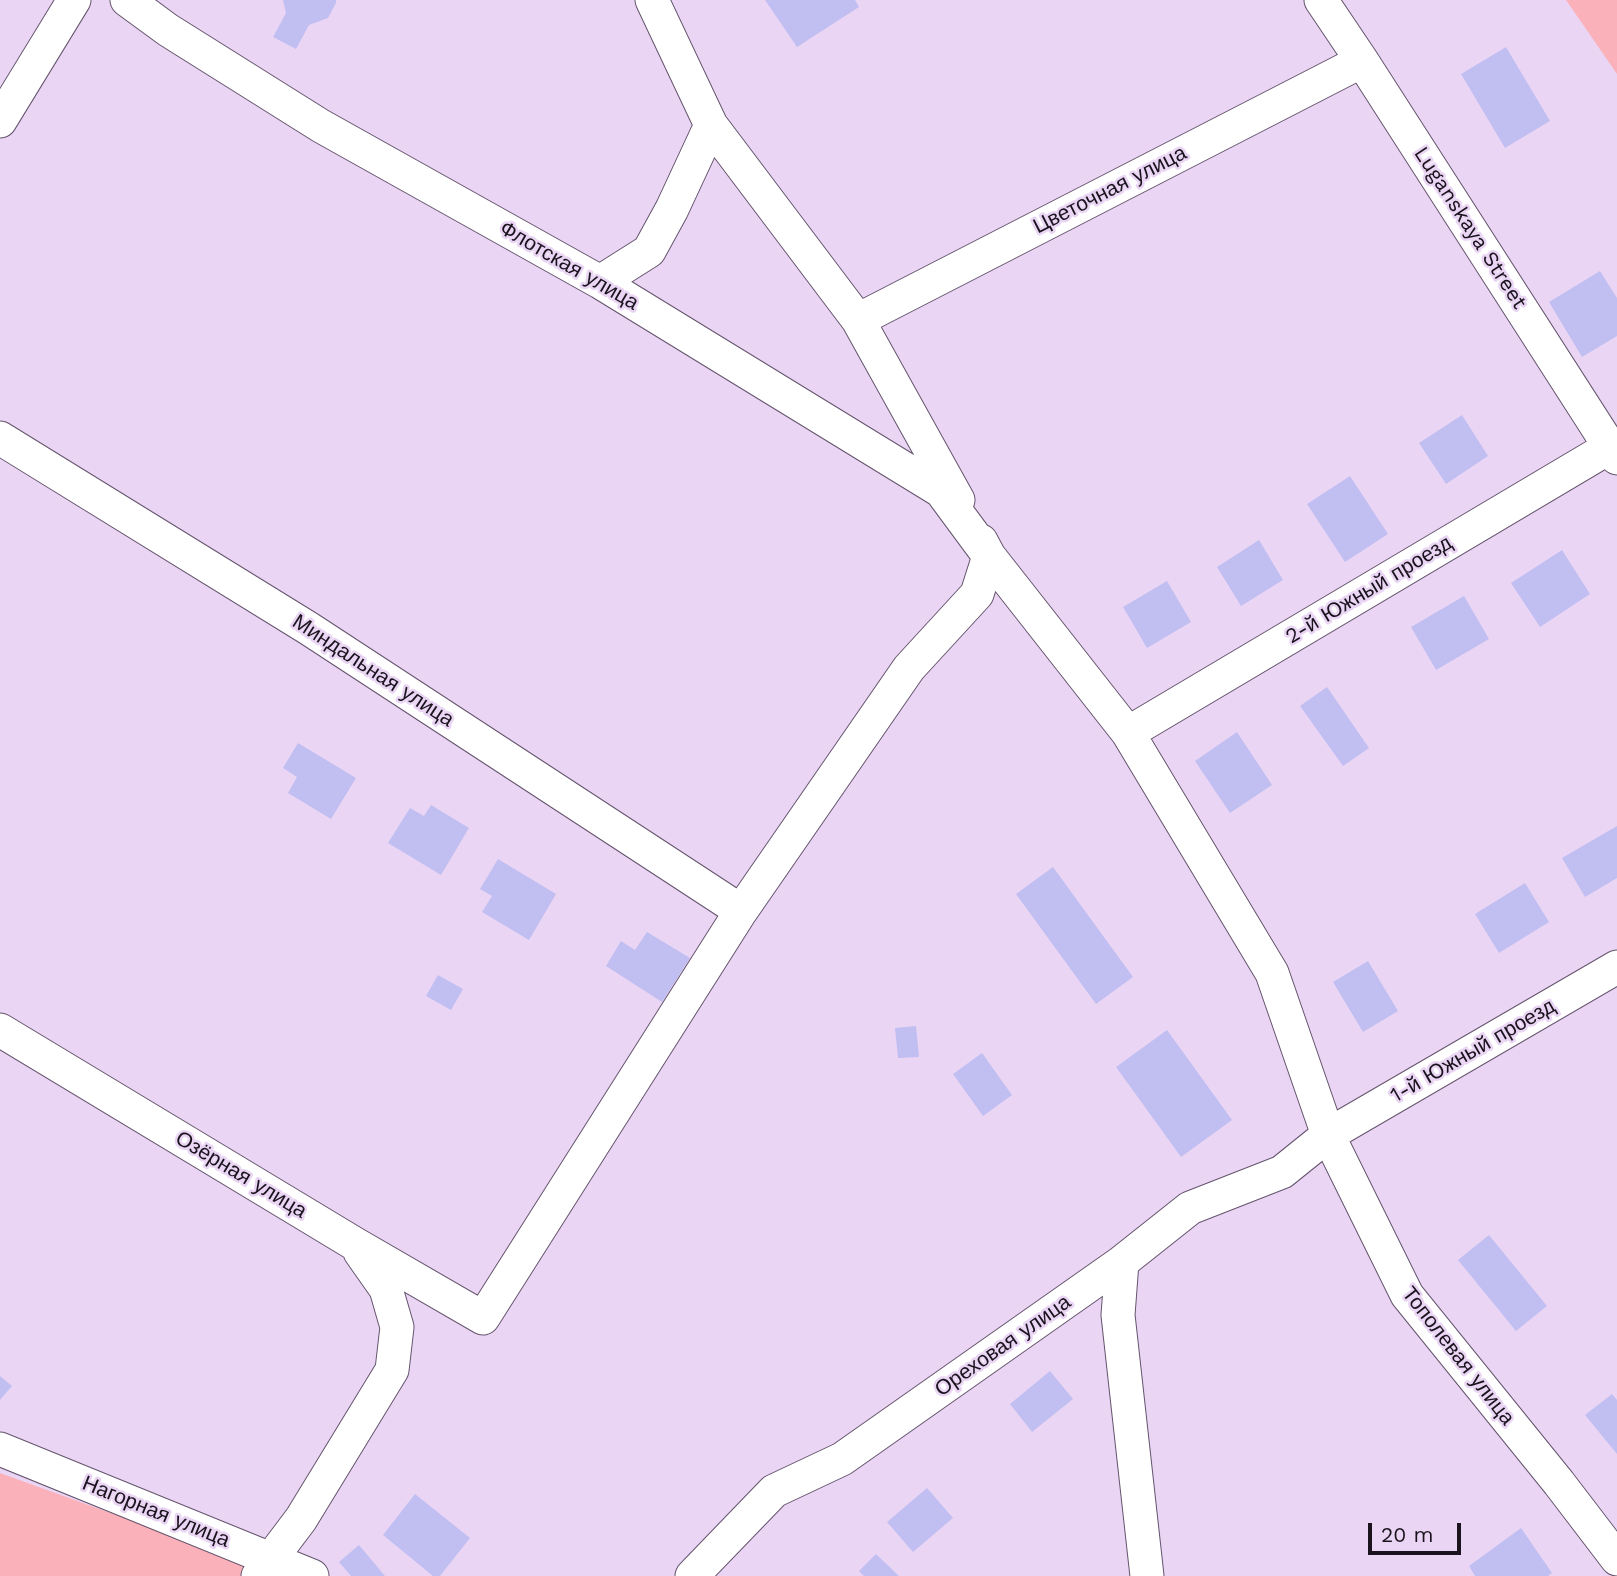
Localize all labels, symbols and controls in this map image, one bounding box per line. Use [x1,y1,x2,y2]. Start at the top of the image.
street label: Цветочная улица [1029,141,1191,239]
street label: Luganskaya Street [1408,142,1532,314]
street label: Флотская улица [495,216,643,316]
street label: 2-й Южный проезд [1281,530,1457,650]
street label: Миндальная улица [288,609,458,733]
street label: 1-й Южный проезд [1386,994,1560,1108]
street label: Озёрная улица [171,1126,311,1224]
street label: Тополевая улица [1396,1282,1520,1430]
street label: Ореховая улица [930,1290,1076,1402]
street label: Нагорная улица [79,1471,233,1553]
scale bar [1372,1510,1465,1554]
text: 20 m [1381,1522,1433,1547]

